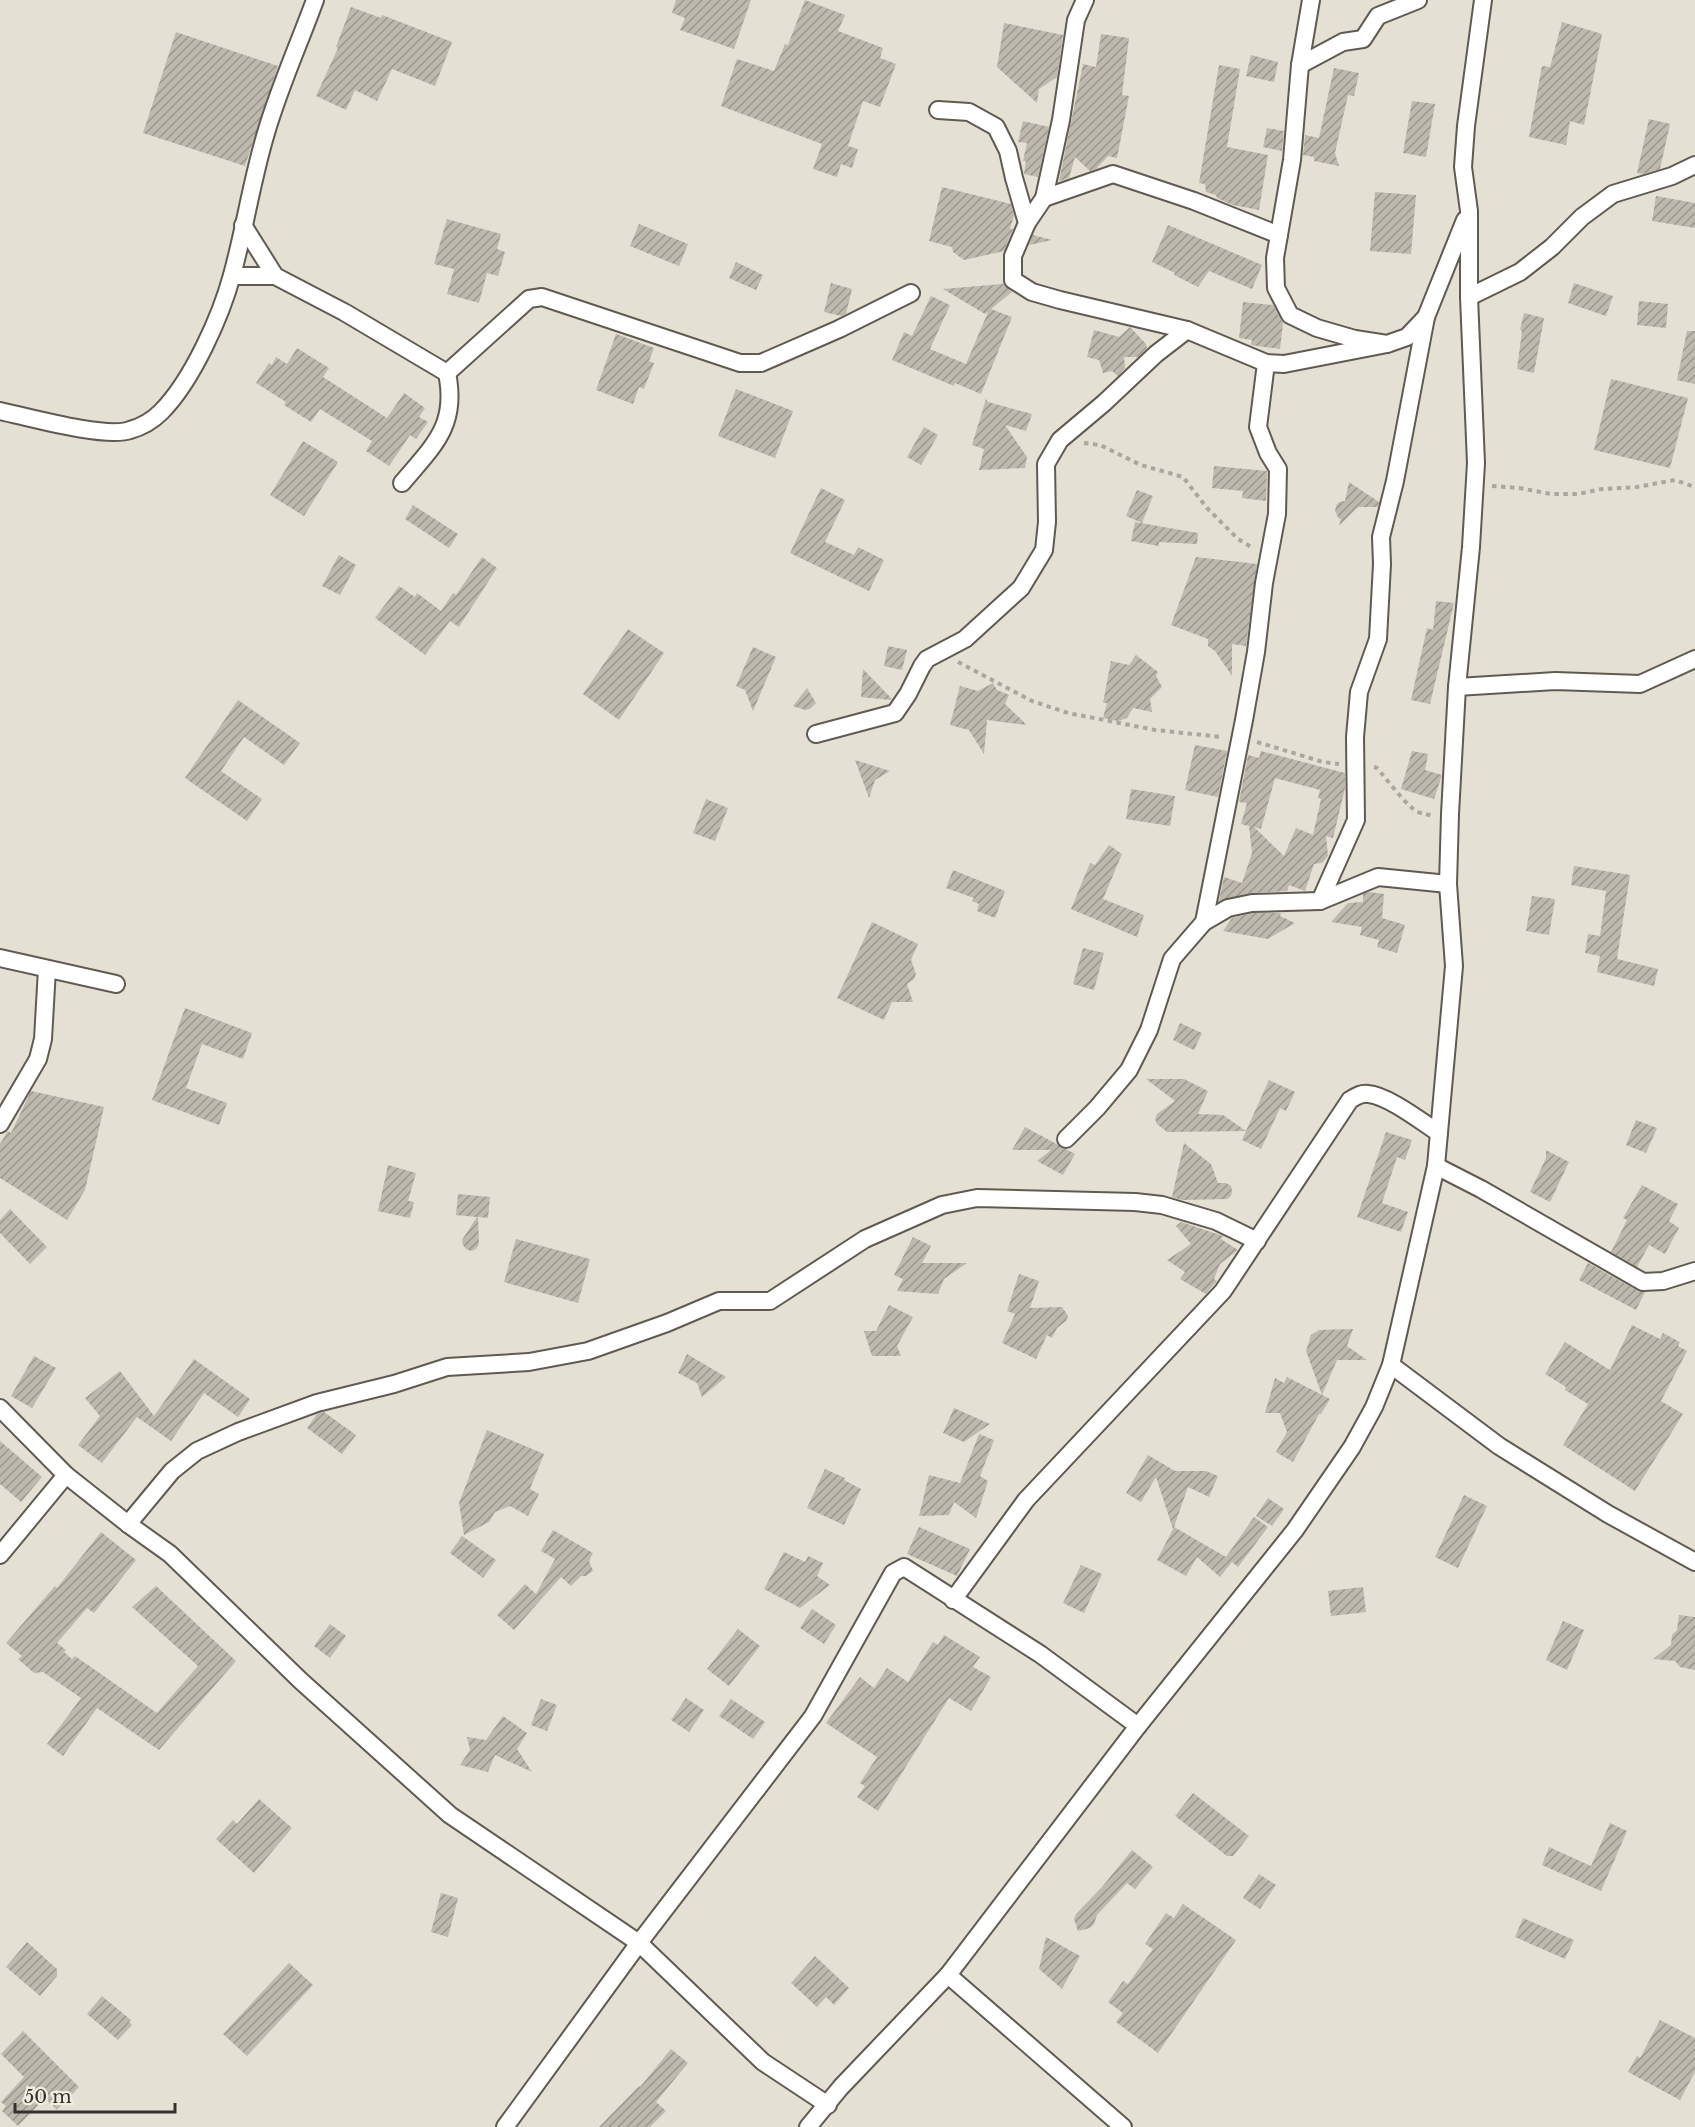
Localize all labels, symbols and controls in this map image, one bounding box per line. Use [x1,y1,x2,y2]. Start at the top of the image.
scale bar [15,2076,176,2114]
text: 50 m [24,2086,72,2108]

